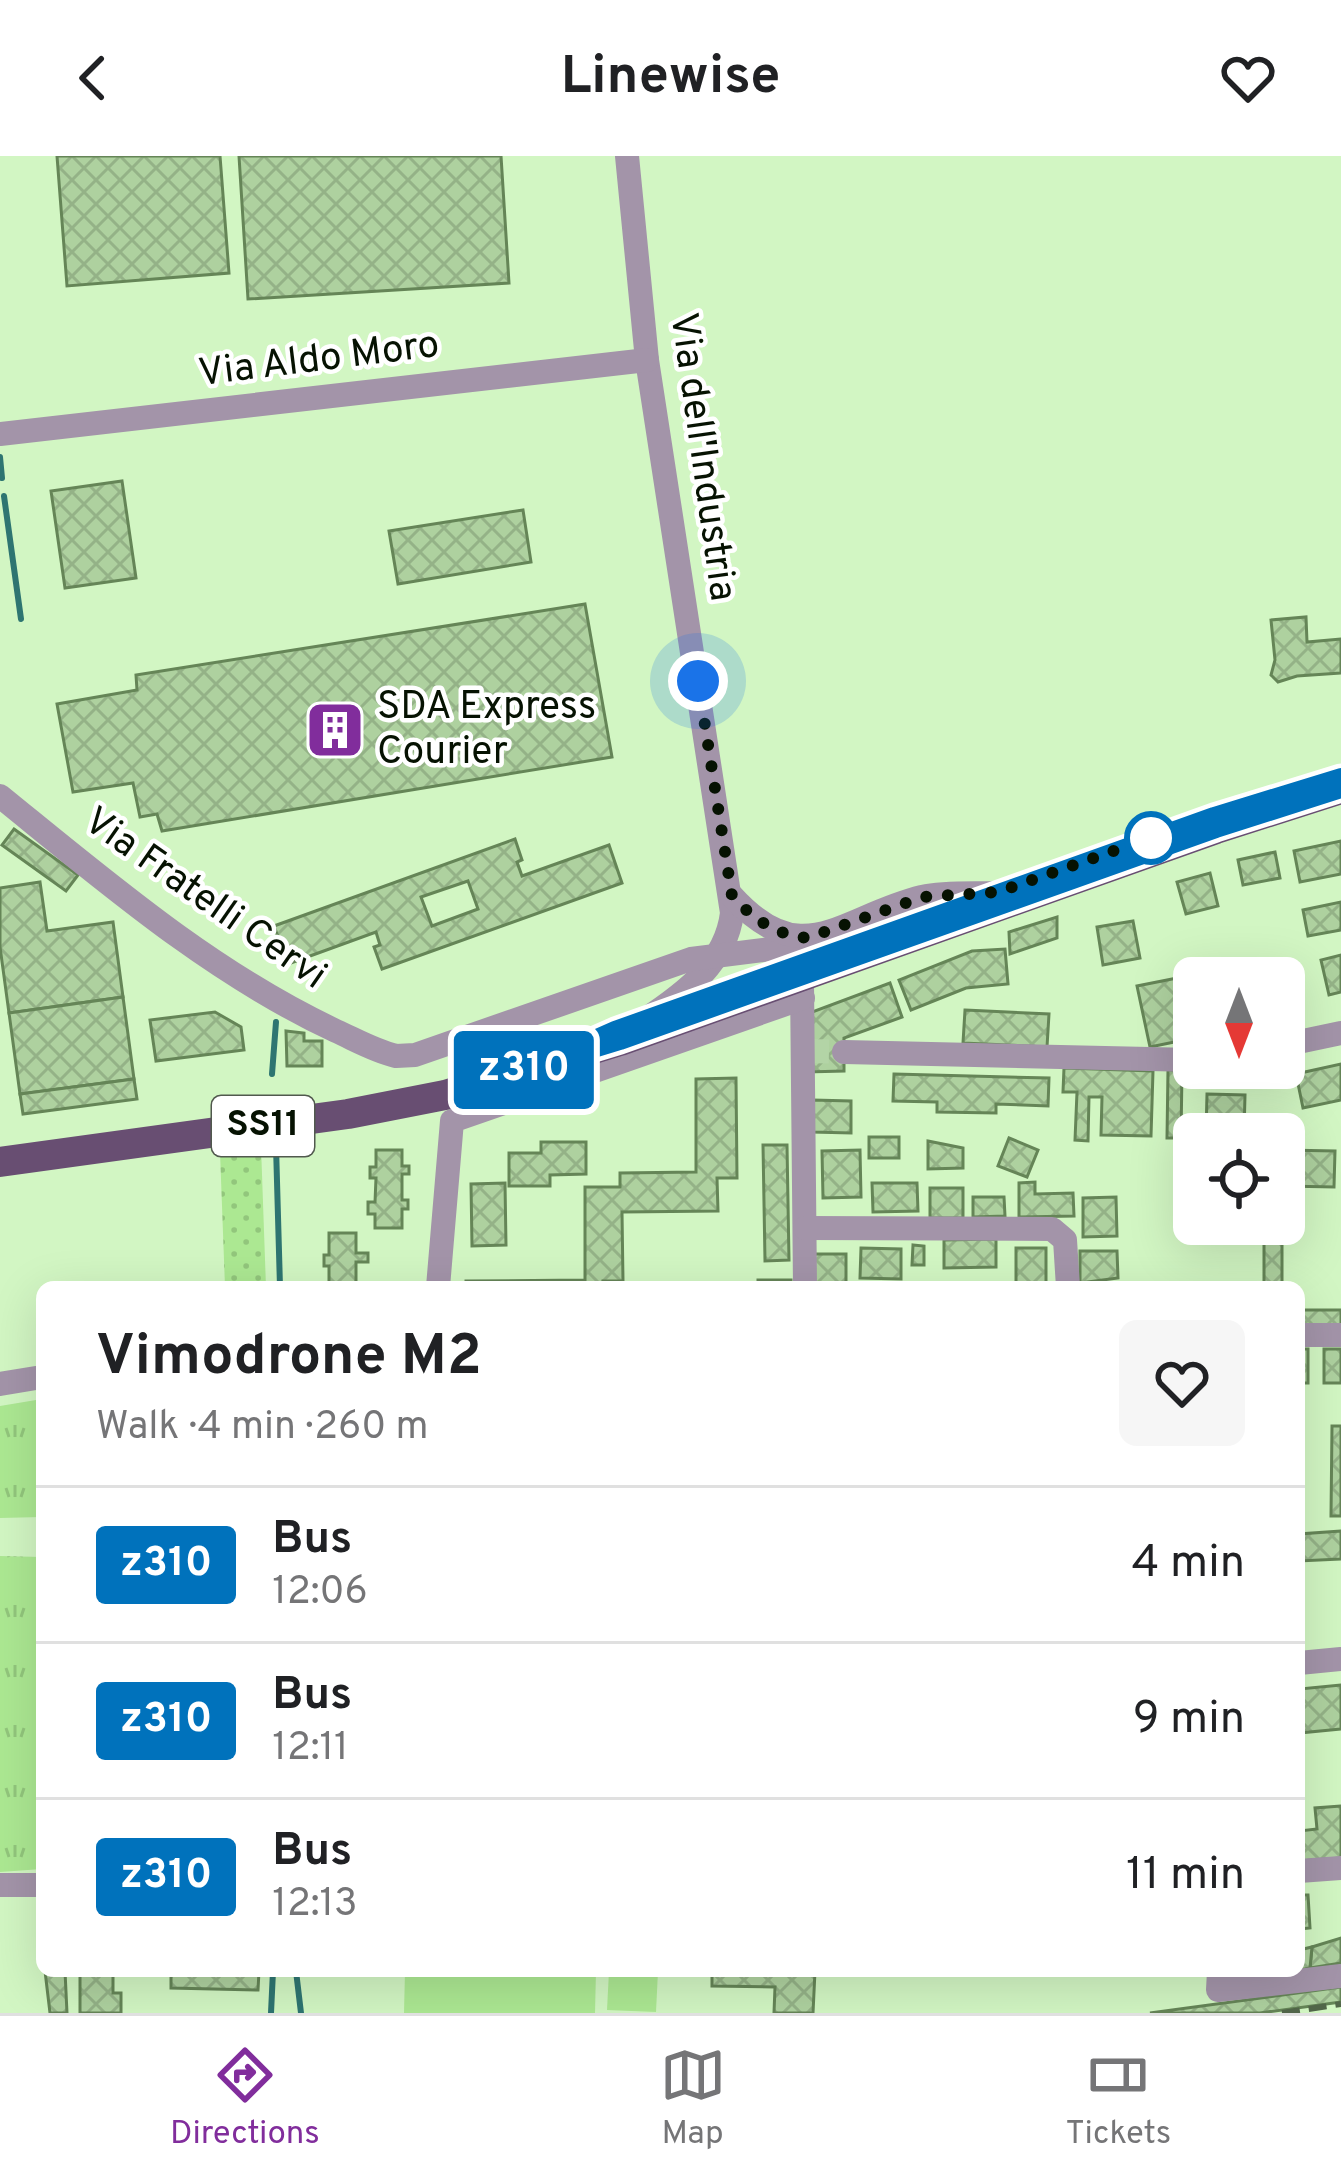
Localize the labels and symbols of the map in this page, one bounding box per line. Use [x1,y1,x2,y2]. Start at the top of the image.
street label: Via dell'Industria [657,310,745,604]
street label: Via Aldo Moro [196,322,442,400]
your location [668,651,728,711]
place label: SDA Express Courier [377,684,596,778]
building icon: SDA Express Courier [304,699,366,761]
street label: Via Fratelli Cervi [73,798,335,1002]
unlabelled marker [1126,813,1176,863]
north arrow [1173,957,1305,1089]
line badge: z310 [440,1031,608,1109]
road number: SS11 [212,1096,314,1156]

